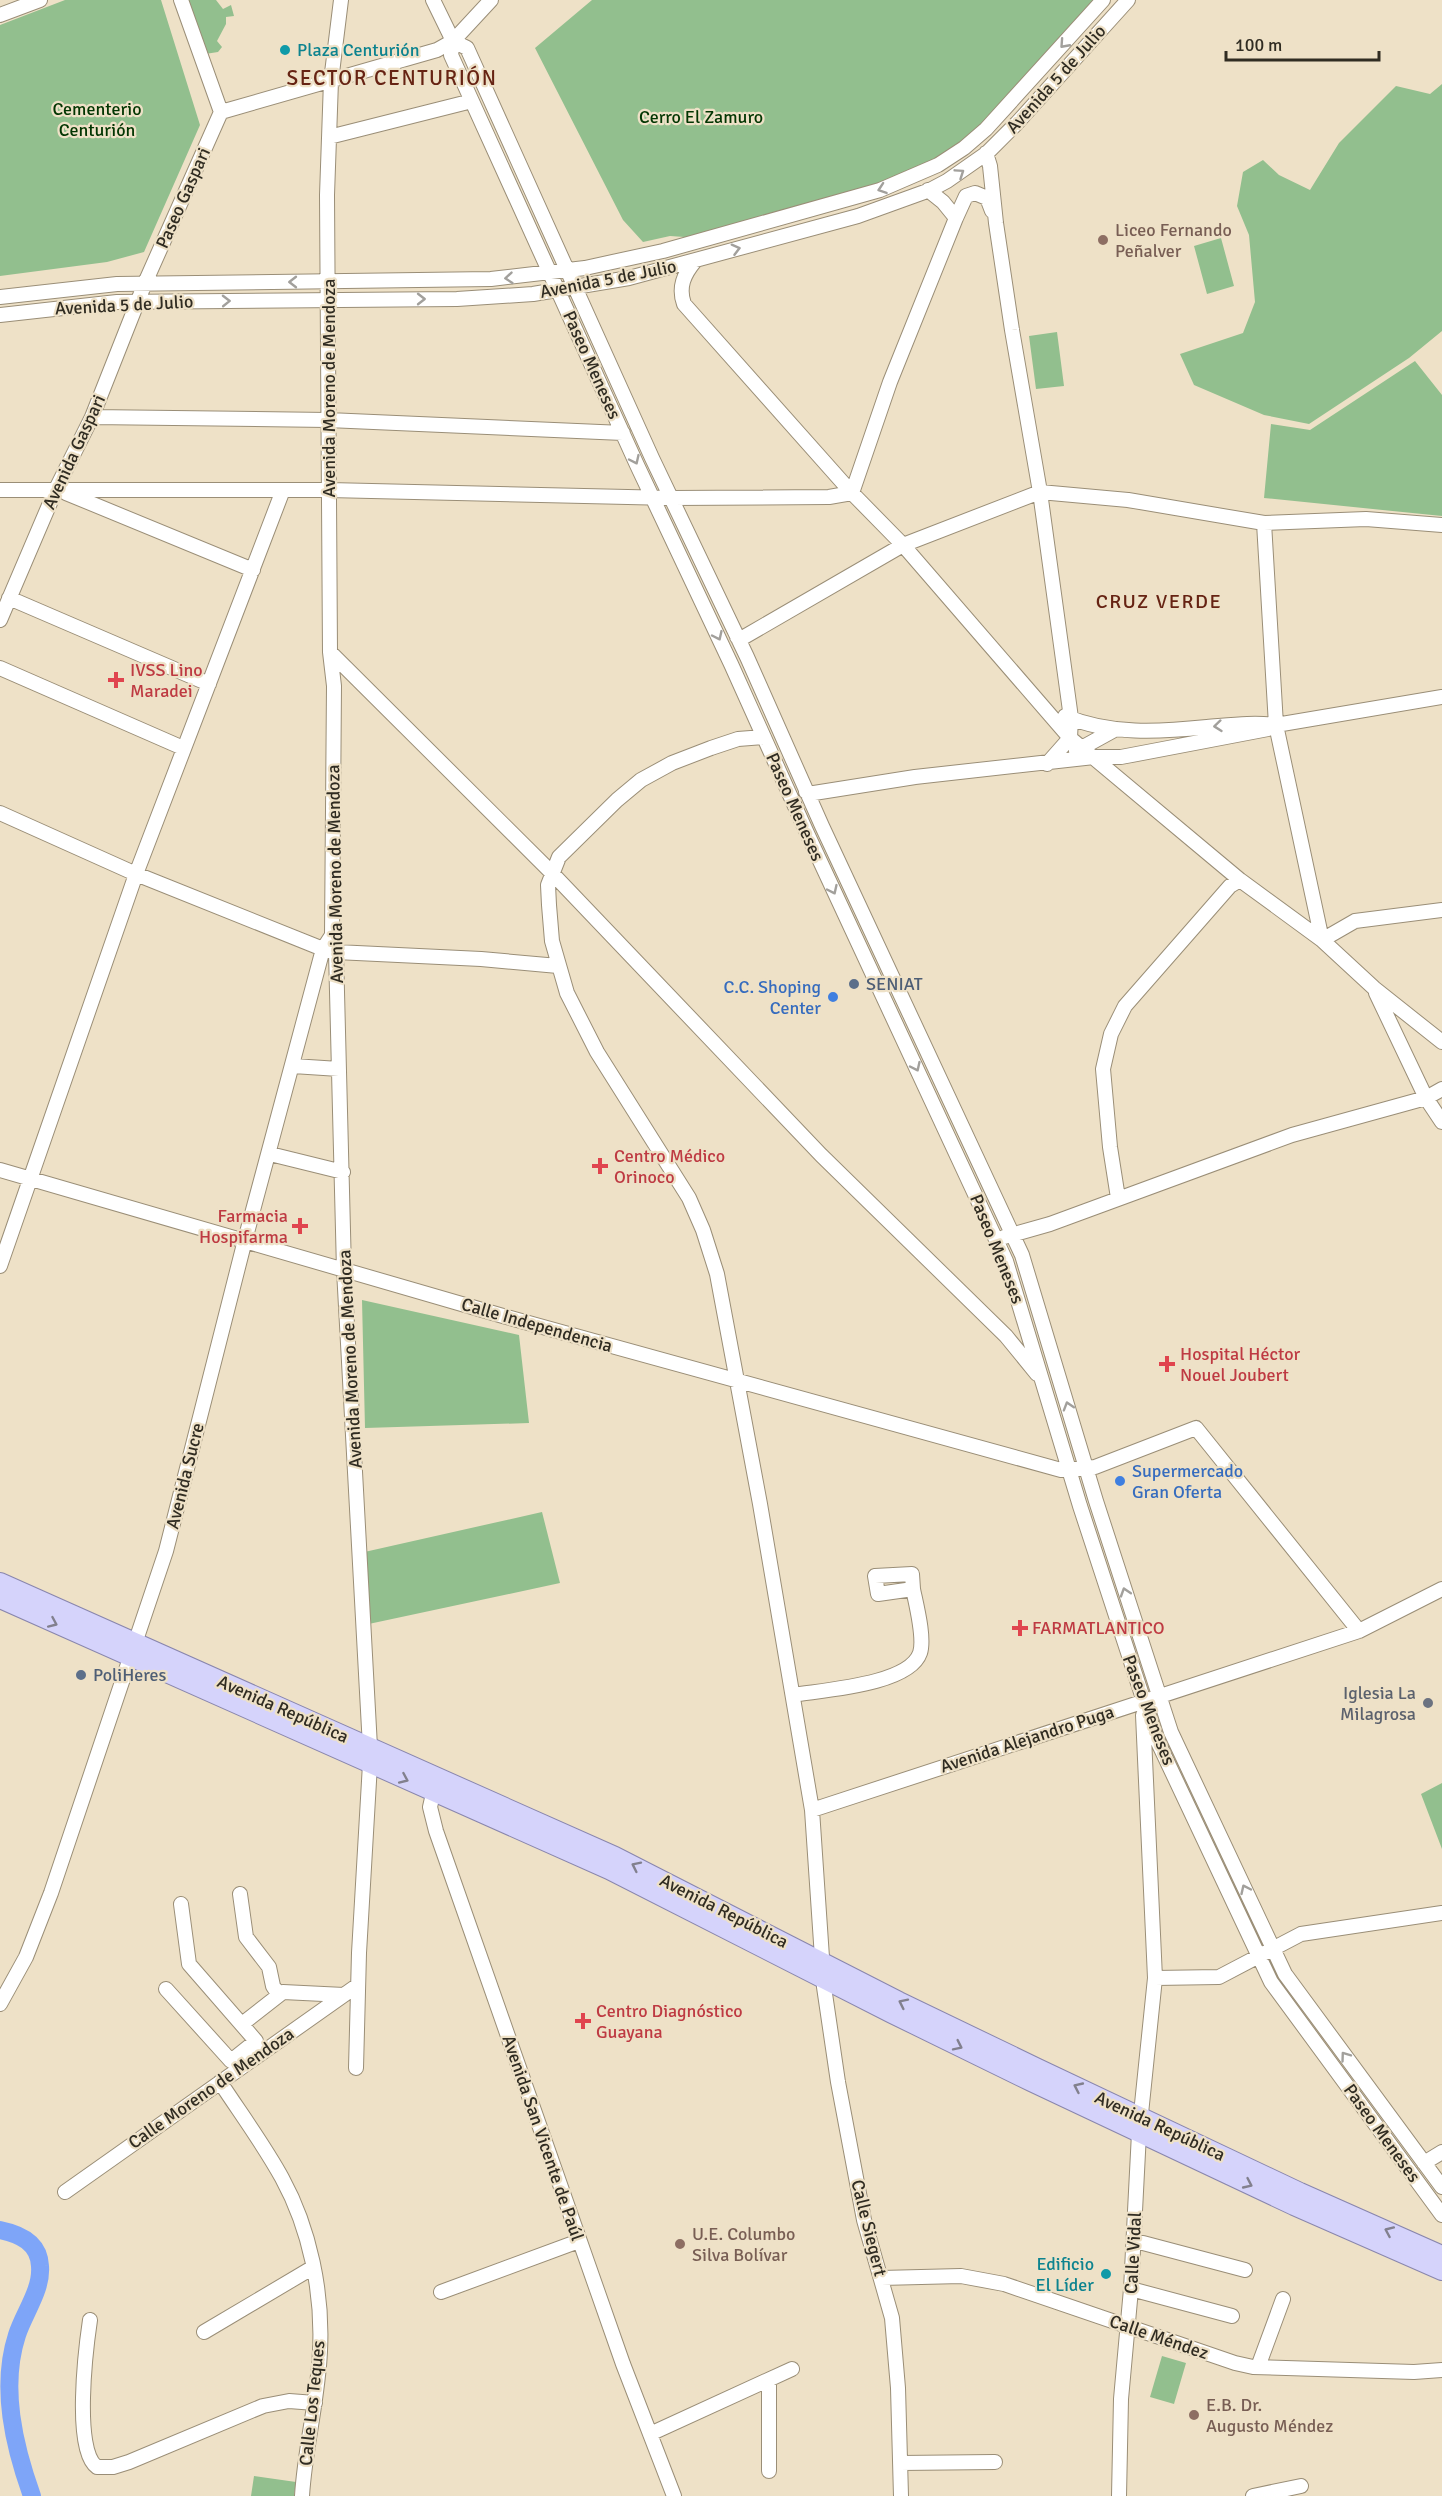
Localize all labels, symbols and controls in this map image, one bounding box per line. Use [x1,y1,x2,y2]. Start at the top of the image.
street label: Avenida 5 de Julio [1001,20,1111,138]
scale bar [1226,24,1379,62]
text: 100 m [1235,34,1282,56]
one-way arrow [1060,37,1071,47]
place label: Plaza Centurión [297,39,419,61]
marker: Plaza Centurión [278,43,292,57]
district label: SECTOR CENTURIÓN [287,65,497,91]
park label: Cementerio Centurión [52,98,142,141]
park label: Cerro El Zamuro [639,106,763,128]
street label: Paseo Gaspari [151,144,215,252]
one-way arrow [953,169,964,180]
one-way arrow [877,182,888,194]
place label: Liceo Fernando Peñalver [1115,219,1232,262]
marker: Liceo Fernando Peñalver [1096,233,1110,247]
one-way arrow [731,244,741,257]
street label: Avenida 5 de Julio [538,255,678,303]
one-way arrow [505,271,514,284]
one-way arrow [289,276,298,288]
street label: Avenida Moreno de Mendoza [318,279,340,497]
street label: Avenida 5 de Julio [54,290,194,320]
one-way arrow [416,293,425,305]
one-way arrow [221,294,230,307]
street label: Paseo Meneses [558,307,626,423]
street label: Avenida Gaspari [38,391,110,513]
one-way arrow [628,454,640,465]
district label: CRUZ VERDE [1096,589,1222,614]
one-way arrow [711,630,723,641]
place label: IVSS Lino Maradei [130,659,203,702]
marker: IVSS Lino Maradei [107,671,125,689]
one-way arrow [1213,719,1223,732]
street label: Paseo Meneses [761,749,829,865]
street label: Avenida Moreno de Mendoza [322,764,348,984]
one-way arrow [826,884,838,895]
place label: SENIAT [866,973,923,995]
place label: C.C. Shoping Center [723,976,821,1019]
marker: SENIAT [847,977,861,991]
marker: C.C. Shoping Center [826,990,840,1004]
one-way arrow [908,1061,920,1072]
place label: Centro Médico Orinoco [614,1145,725,1188]
marker: Centro Médico Orinoco [591,1157,609,1175]
street label: Paseo Meneses [965,1191,1029,1307]
place label: Farmacia Hospifarma [199,1205,288,1248]
marker: Farmacia Hospifarma [293,1219,307,1233]
street label: Avenida Moreno de Mendoza [333,1249,367,1469]
street label: Calle Independencia [459,1293,615,1357]
place label: Hospital Héctor Nouel Joubert [1180,1343,1301,1386]
marker: Hospital Héctor Nouel Joubert [1158,1355,1176,1373]
one-way arrow [1063,1401,1075,1412]
street label: Avenida Sucre [161,1421,209,1531]
place label: Supermercado Gran Oferta [1132,1460,1243,1503]
marker: Supermercado Gran Oferta [1113,1474,1127,1488]
one-way arrow [1120,1587,1132,1598]
one-way arrow [47,1616,58,1628]
place label: FARMATLANTICO [1032,1617,1165,1639]
marker: FARMATLANTICO [1013,1621,1027,1635]
street label: Paseo Meneses [1118,1652,1180,1768]
place label: PoliHeres [93,1664,167,1686]
marker: PoliHeres [74,1668,88,1682]
street label: Avenida República [214,1670,352,1748]
place label: Iglesia La Milagrosa [1340,1682,1416,1725]
marker: Iglesia La Milagrosa [1421,1696,1435,1710]
street label: Avenida Alejandro Puga [937,1700,1117,1778]
one-way arrow [398,1772,409,1784]
one-way arrow [631,1862,642,1873]
street label: Avenida República [656,1869,792,1953]
one-way arrow [1240,1885,1252,1896]
one-way arrow [898,1998,909,2010]
place label: Centro Diagnóstico Guayana [596,2000,743,2043]
marker: Centro Diagnóstico Guayana [574,2012,592,2030]
street label: Calle Moreno de Mendoza [124,2022,298,2154]
street label: Avenida San Vicente de Paúl [497,2032,589,2244]
one-way arrow [951,2039,962,2051]
one-way arrow [1341,2051,1352,2062]
street label: Paseo Meneses [1339,2079,1425,2187]
one-way arrow [1074,2083,1085,2095]
street label: Avenida República [1091,2086,1229,2166]
street label: Calle Siegert [846,2177,892,2279]
one-way arrow [1241,2177,1252,2189]
street label: Calle Vidal [1120,2211,1146,2295]
place label: U.E. Columbo Silva Bolívar [692,2223,795,2266]
one-way arrow [1384,2227,1395,2239]
marker: U.E. Columbo Silva Bolívar [673,2237,687,2251]
place label: Edificio El Líder [1035,2253,1094,2296]
marker: Edificio El Líder [1099,2267,1113,2281]
street label: Calle Méndez [1107,2310,1211,2364]
street label: Calle Los Teques [294,2339,330,2467]
place label: E.B. Dr. Augusto Méndez [1206,2394,1333,2437]
marker: E.B. Dr. Augusto Méndez [1187,2408,1201,2422]

